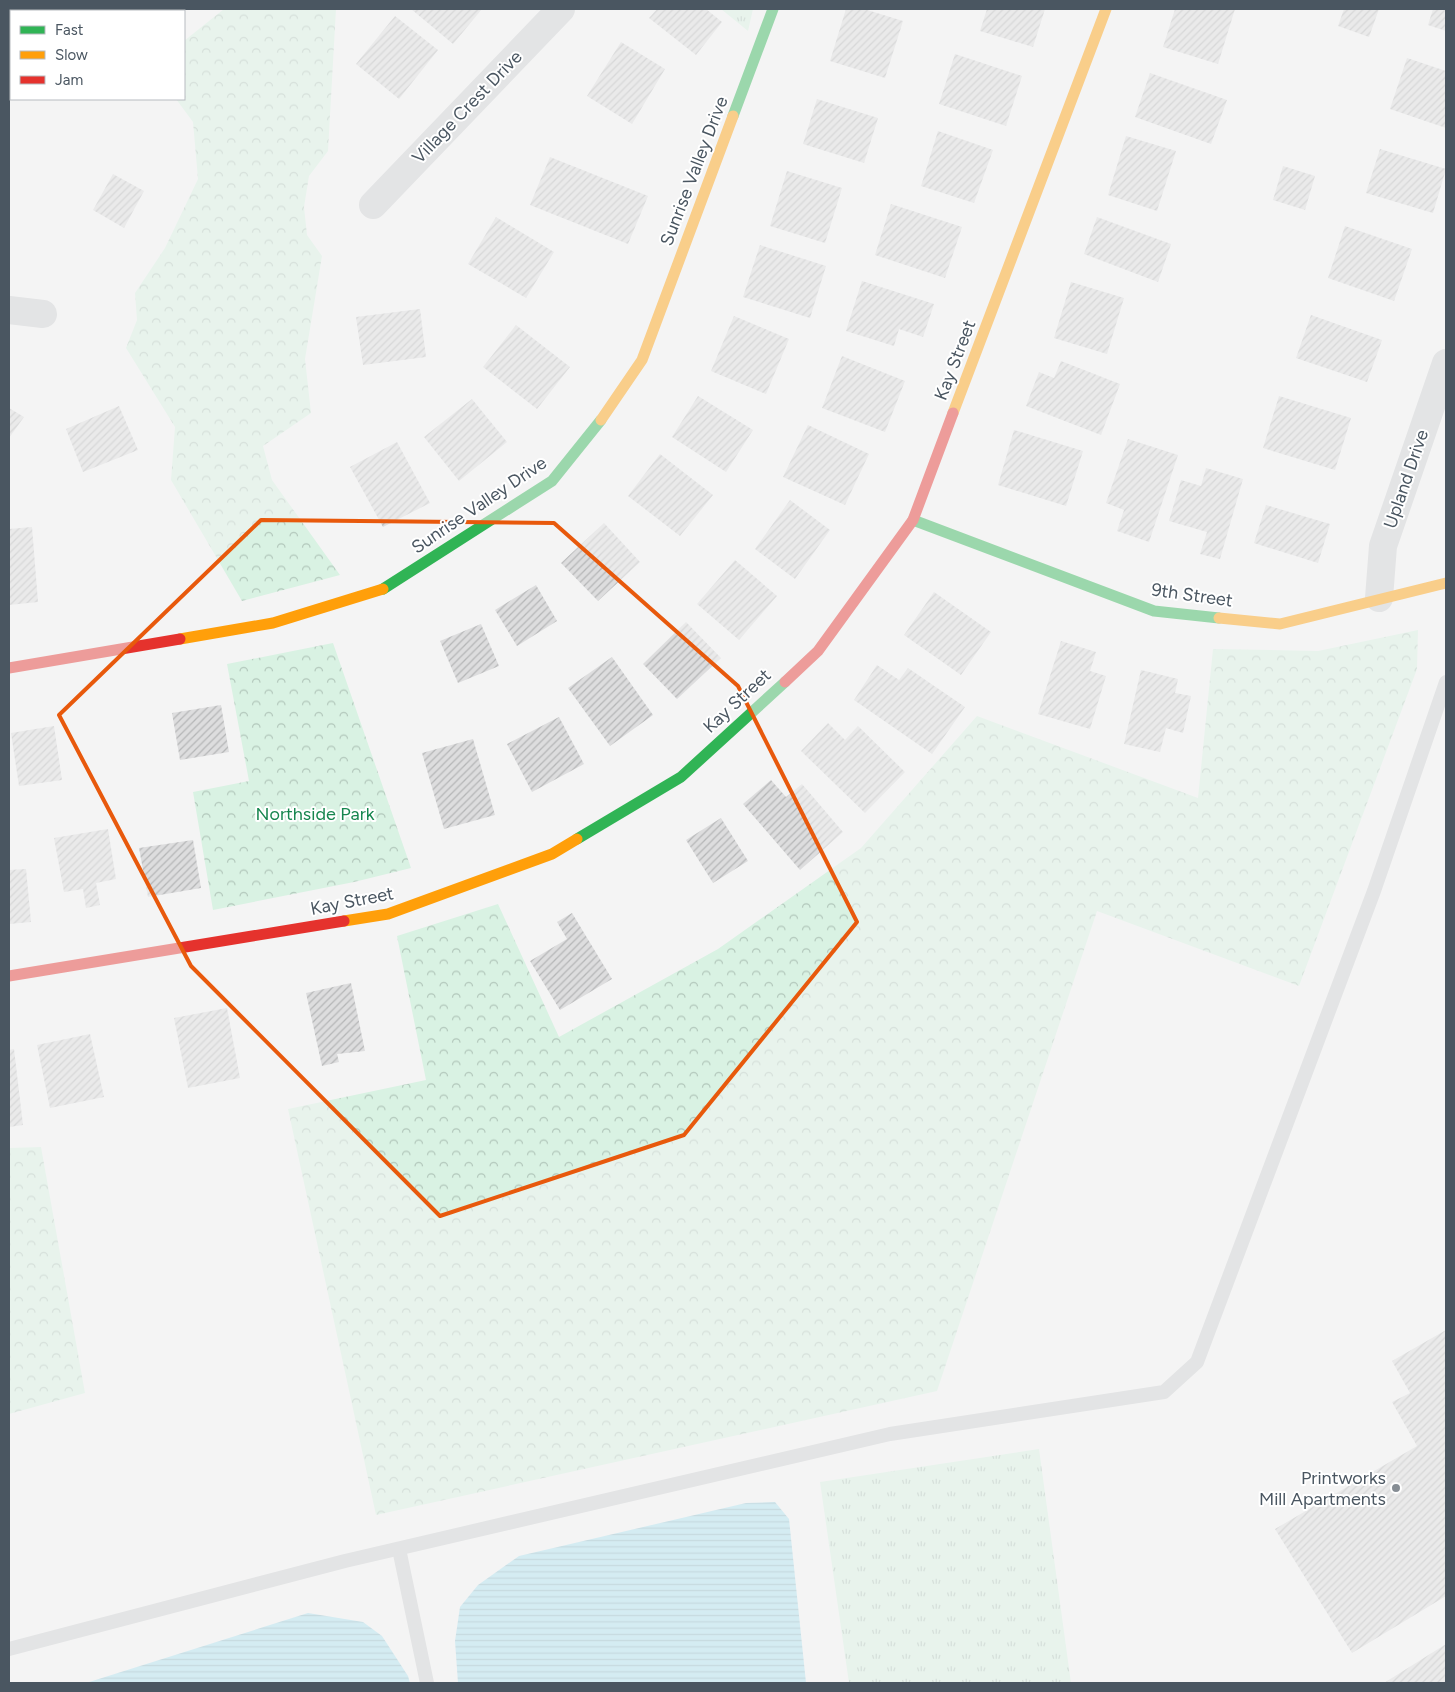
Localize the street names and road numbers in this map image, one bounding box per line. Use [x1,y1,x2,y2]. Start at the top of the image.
street label: Village Crest Drive [407,46,527,168]
street label: Sunrise Valley Drive [655,93,733,249]
street label: Kay Street [930,317,980,403]
street label: Upland Drive [1379,426,1433,531]
street label: Sunrise Valley Drive [407,452,551,558]
street label: 9th Street [1150,578,1234,612]
street label: Kay Street [699,664,775,738]
street label: Kay Street [309,882,396,920]

